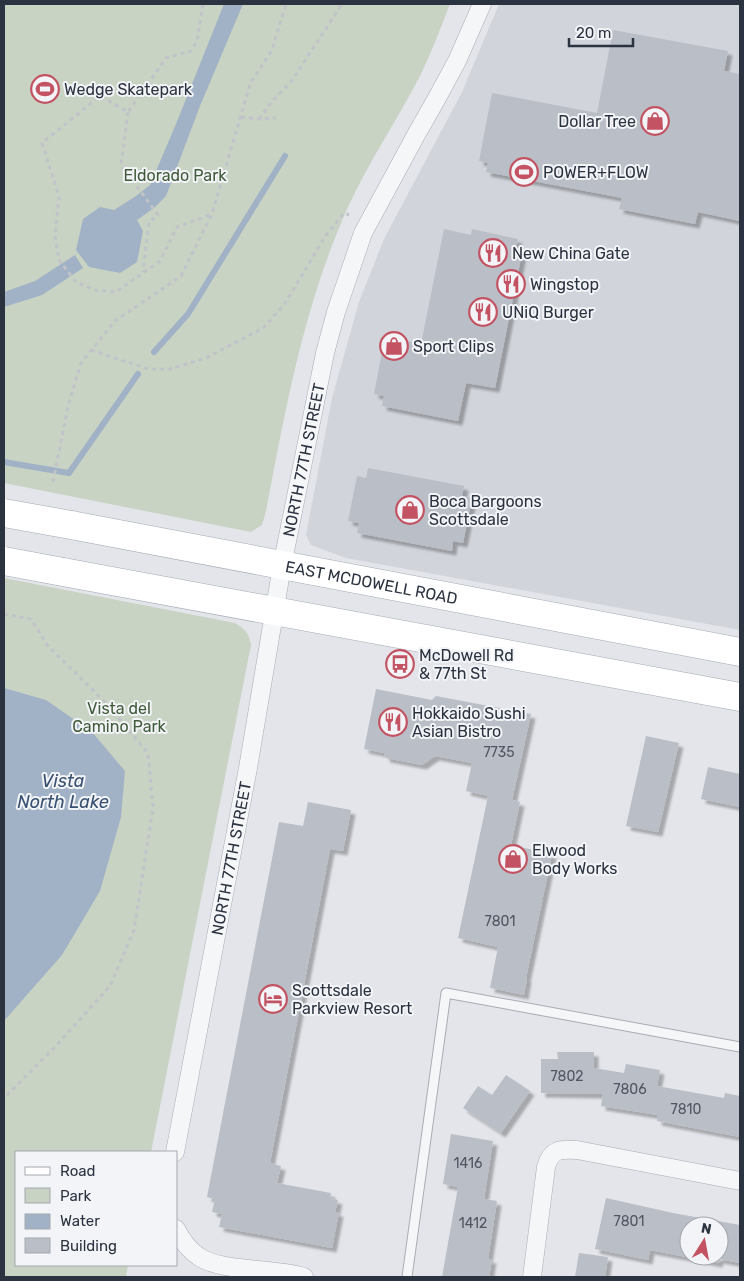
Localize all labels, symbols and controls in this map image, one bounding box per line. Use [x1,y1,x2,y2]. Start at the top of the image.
scale bar [569,15,633,47]
text: 20 m [576,24,611,42]
sports icon: Wedge Skatepark [30,74,60,104]
place label: Wedge Skatepark [64,80,193,99]
shop icon: Dollar Tree [640,106,670,136]
place label: Dollar Tree [558,112,636,131]
sports icon: POWER+FLOW [509,157,539,187]
place label: POWER+FLOW [543,163,649,182]
park label: Eldorado Park [124,166,227,185]
restaurant icon: New China Gate [478,238,508,268]
place label: New China Gate [512,244,630,263]
restaurant icon: Wingstop [496,269,526,299]
place label: Wingstop [530,275,599,294]
restaurant icon: UNiQ Burger [468,297,498,327]
place label: UNiQ Burger [502,303,594,322]
shop icon: Sport Clips [379,331,409,361]
place label: Sport Clips [413,337,494,356]
street label: NORTH 77TH STREET [279,381,328,538]
place label: Boca Bargoons Scottsdale [429,492,542,529]
shop icon: Boca Bargoons Scottsdale [395,495,425,525]
street label: EAST MCDOWELL ROAD [284,556,459,608]
place label: McDowell Rd & 77th St [419,646,514,683]
bus stop icon: McDowell Rd & 77th St [385,649,415,679]
park label: Vista del Camino Park [72,699,167,736]
place label: Hokkaido Sushi Asian Bistro [412,704,526,741]
restaurant icon: Hokkaido Sushi Asian Bistro [378,707,408,737]
house number: 7735 [483,744,515,761]
water label: Vista North Lake [17,770,109,813]
street label: NORTH 77TH STREET [207,780,255,937]
place label: Elwood Body Works [532,841,617,878]
shop icon: Elwood Body Works [498,844,528,874]
house number: 7801 [485,913,515,930]
place label: Scottsdale Parkview Resort [292,981,412,1018]
hotel icon: Scottsdale Parkview Resort [258,984,288,1014]
house number: 7802 [550,1068,584,1085]
house number: 7806 [613,1081,647,1098]
house number: 7810 [671,1101,702,1118]
legend [15,1151,178,1266]
house number: 1416 [454,1155,482,1172]
text: Road [60,1162,96,1180]
text: Park [60,1187,91,1205]
text: Water [60,1212,100,1230]
house number: 7801 [614,1213,644,1230]
house number: 1412 [459,1215,487,1232]
north arrow [679,1216,729,1266]
text: N [700,1219,713,1238]
text: Building [60,1237,117,1255]

